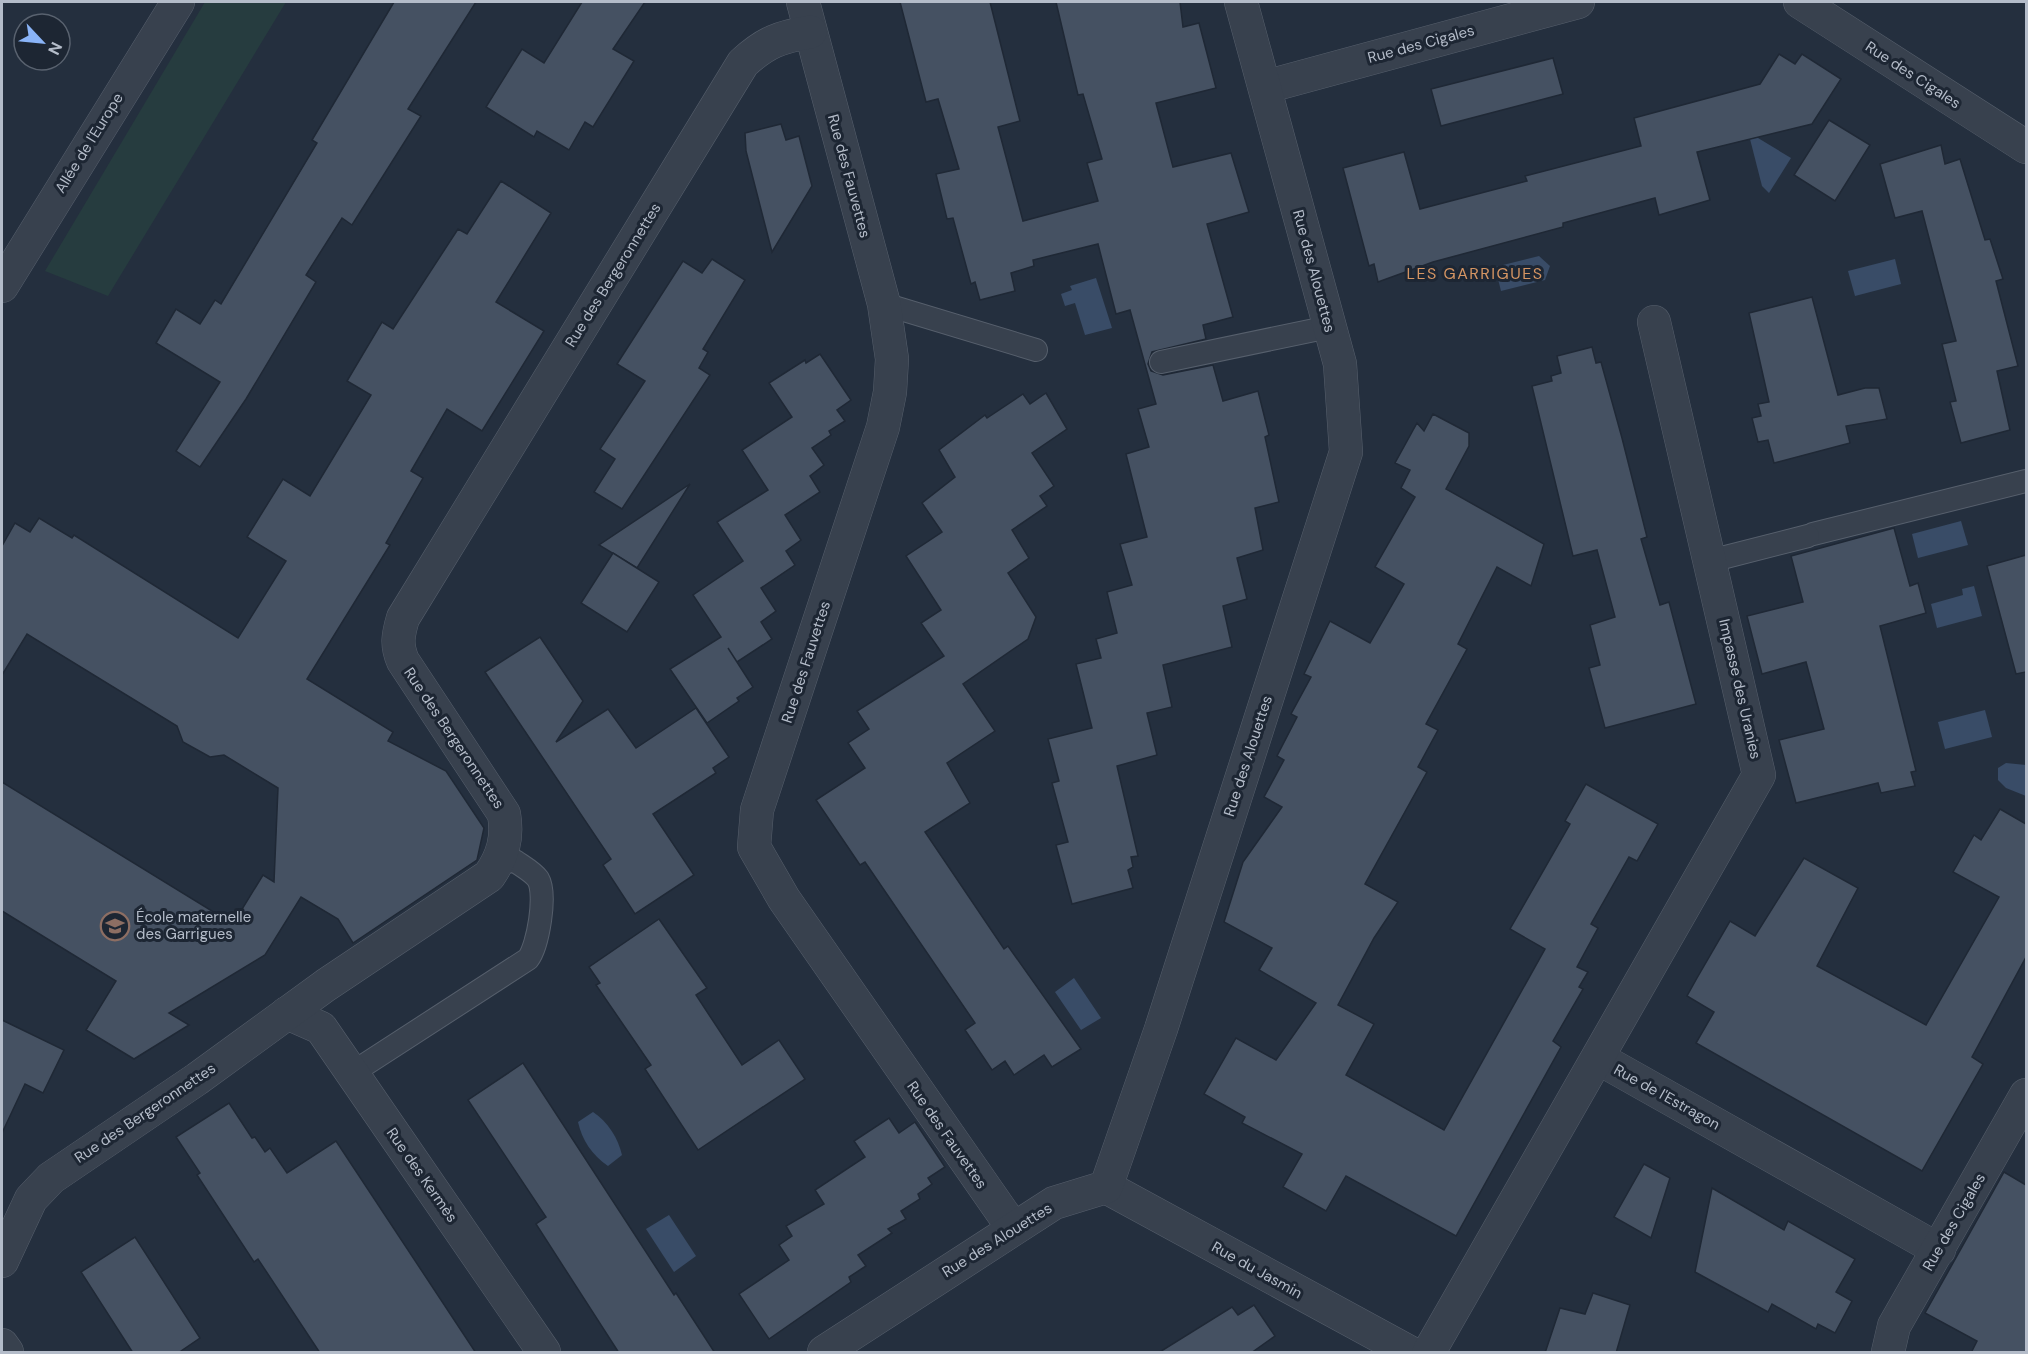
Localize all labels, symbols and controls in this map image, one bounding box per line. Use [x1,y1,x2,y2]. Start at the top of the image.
north arrow [12,12,72,72]
street label: Rue des Cigales [1365,20,1477,68]
street label: Rue des Cigales [1862,37,1964,113]
text: N [43,39,67,58]
street label: Allée de l'Europe [50,89,128,197]
street label: Rue des Fauvettes [823,112,875,240]
street label: Rue des Bergeronnettes [560,199,666,351]
street label: Rue des Alouettes [1288,207,1340,335]
district label: LES GARRIGUES [1407,263,1543,284]
street label: Rue des Fauvettes [777,598,835,726]
street label: Impasse des Uranies [1714,617,1766,761]
street label: Rue des Bergeronnettes [399,664,509,812]
street label: Rue des Alouettes [1219,693,1277,819]
place label: École maternelle des Garrigues [136,907,251,944]
school or university icon: École maternelle des Garrigues [99,910,131,942]
street label: Rue des Bergeronnettes [71,1058,219,1168]
street label: Rue de l'Estragon [1610,1060,1724,1134]
street label: Rue des Fauvettes [902,1077,992,1193]
street label: Rue des Kermès [382,1124,462,1226]
street label: Rue des Cigales [1918,1169,1990,1275]
street label: Rue des Alouettes [938,1198,1056,1282]
street label: Rue du Jasmin [1208,1237,1306,1303]

